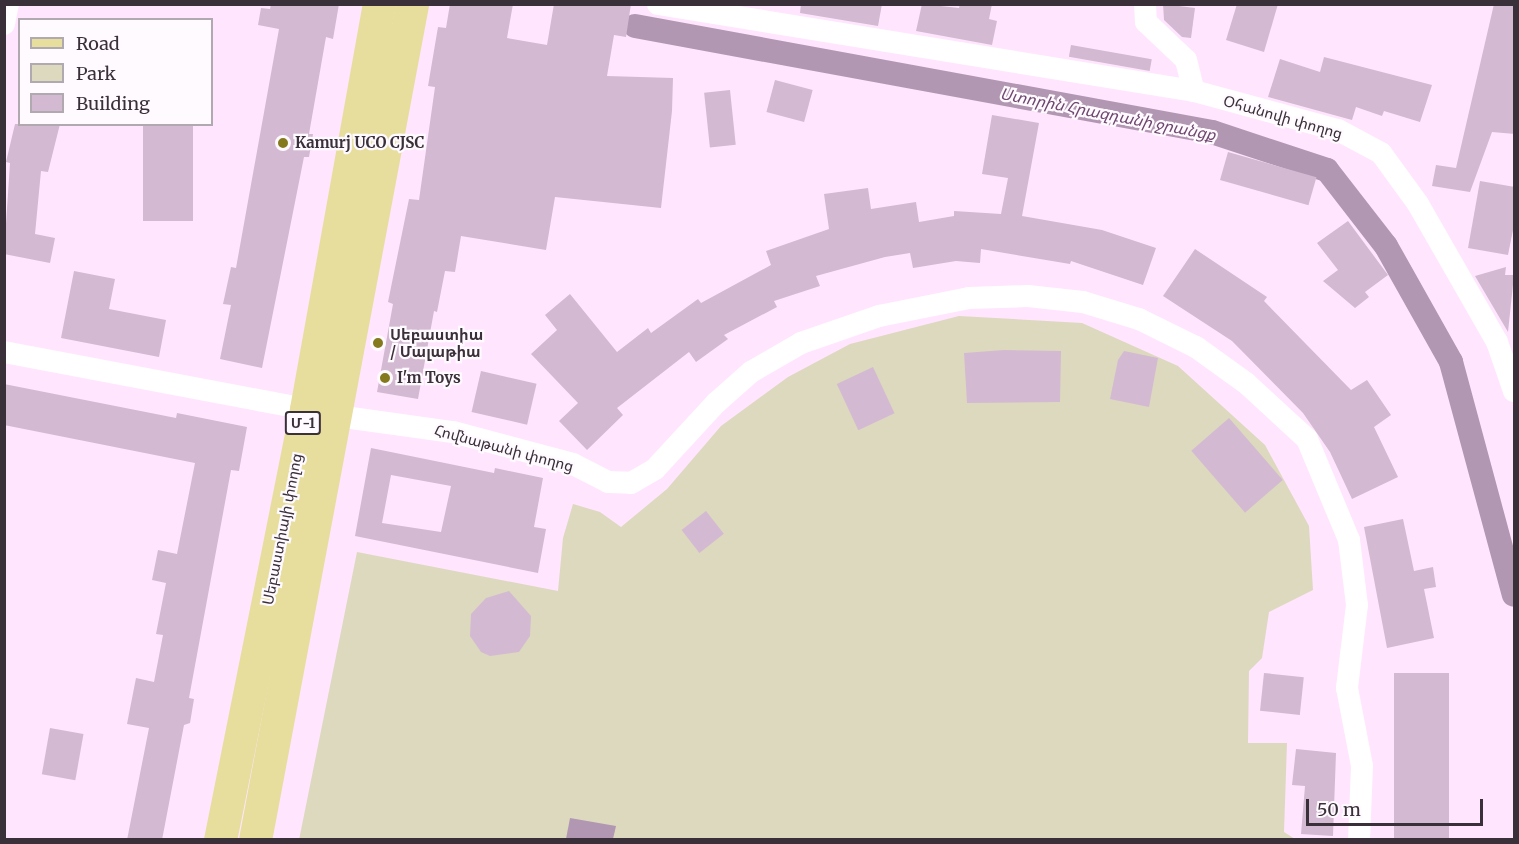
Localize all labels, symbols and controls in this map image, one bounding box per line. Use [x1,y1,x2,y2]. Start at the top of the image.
legend [18,18,213,126]
text: Road [76,32,120,55]
text: Park [76,62,116,85]
water label: Ստորին Հրազդանի ջրանցք [999,84,1217,144]
street label: Օհանովի փողոց [1221,91,1345,143]
text: Building [76,92,150,115]
place label: Kamurj UCO CJSC [295,134,425,152]
marker: Kamurj UCO CJSC [276,136,290,150]
place label: Սեբաստիա / Մալաթիա [390,325,483,360]
marker: Սեբաստիա / Մալաթիա [371,336,385,350]
place label: I'm Toys [397,369,461,387]
marker: I'm Toys [378,371,392,385]
road number: Մ-1 [284,412,322,434]
street label: Հովնաթանի փողոց [432,421,576,475]
street label: Սեբաստիայի փողոց [258,452,306,606]
scale bar [1309,787,1486,825]
text: 50 m [1317,798,1361,821]

